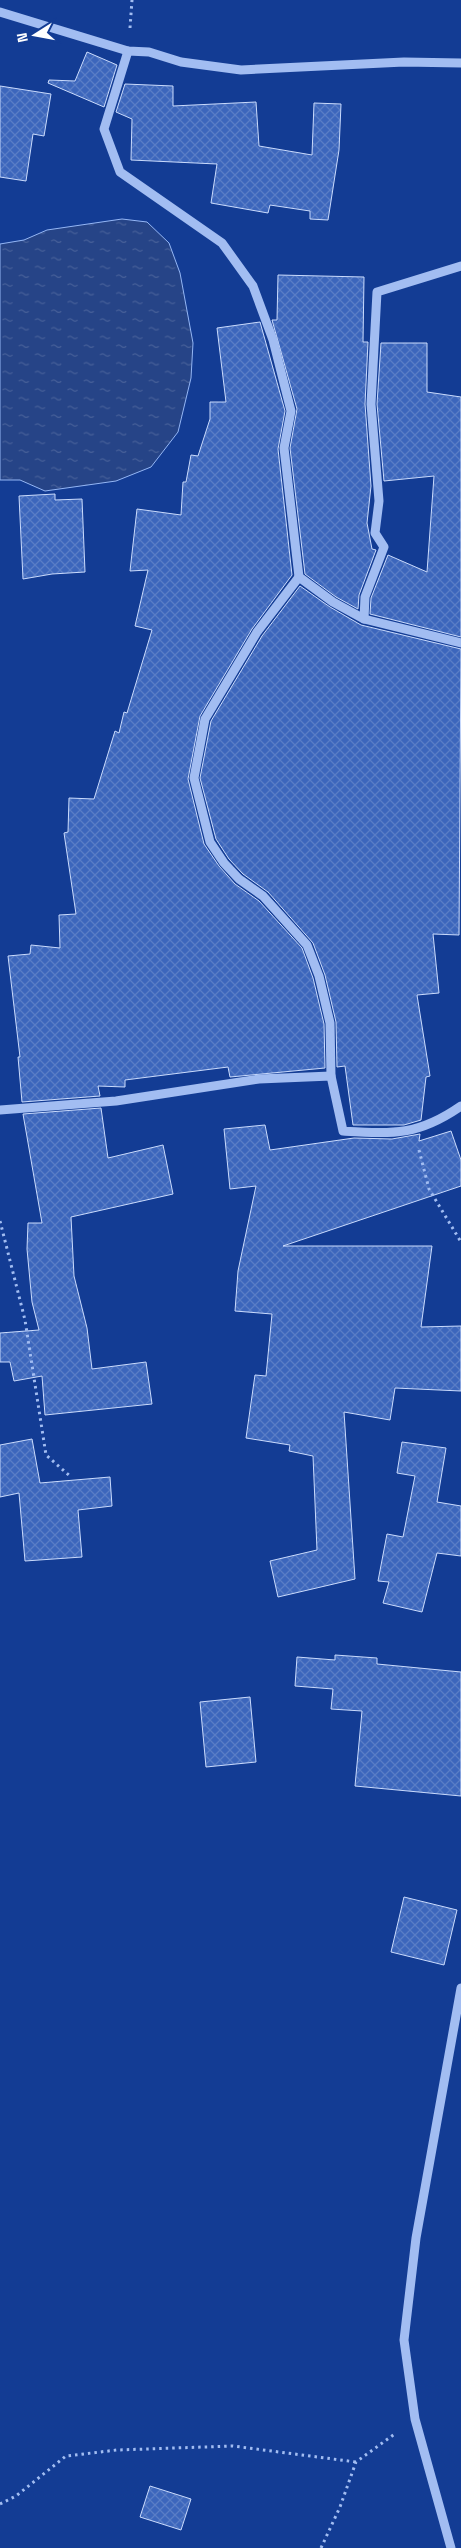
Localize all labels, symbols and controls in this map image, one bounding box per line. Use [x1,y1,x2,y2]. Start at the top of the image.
north arrow [10,10,60,60]
text: N [13,31,32,44]

